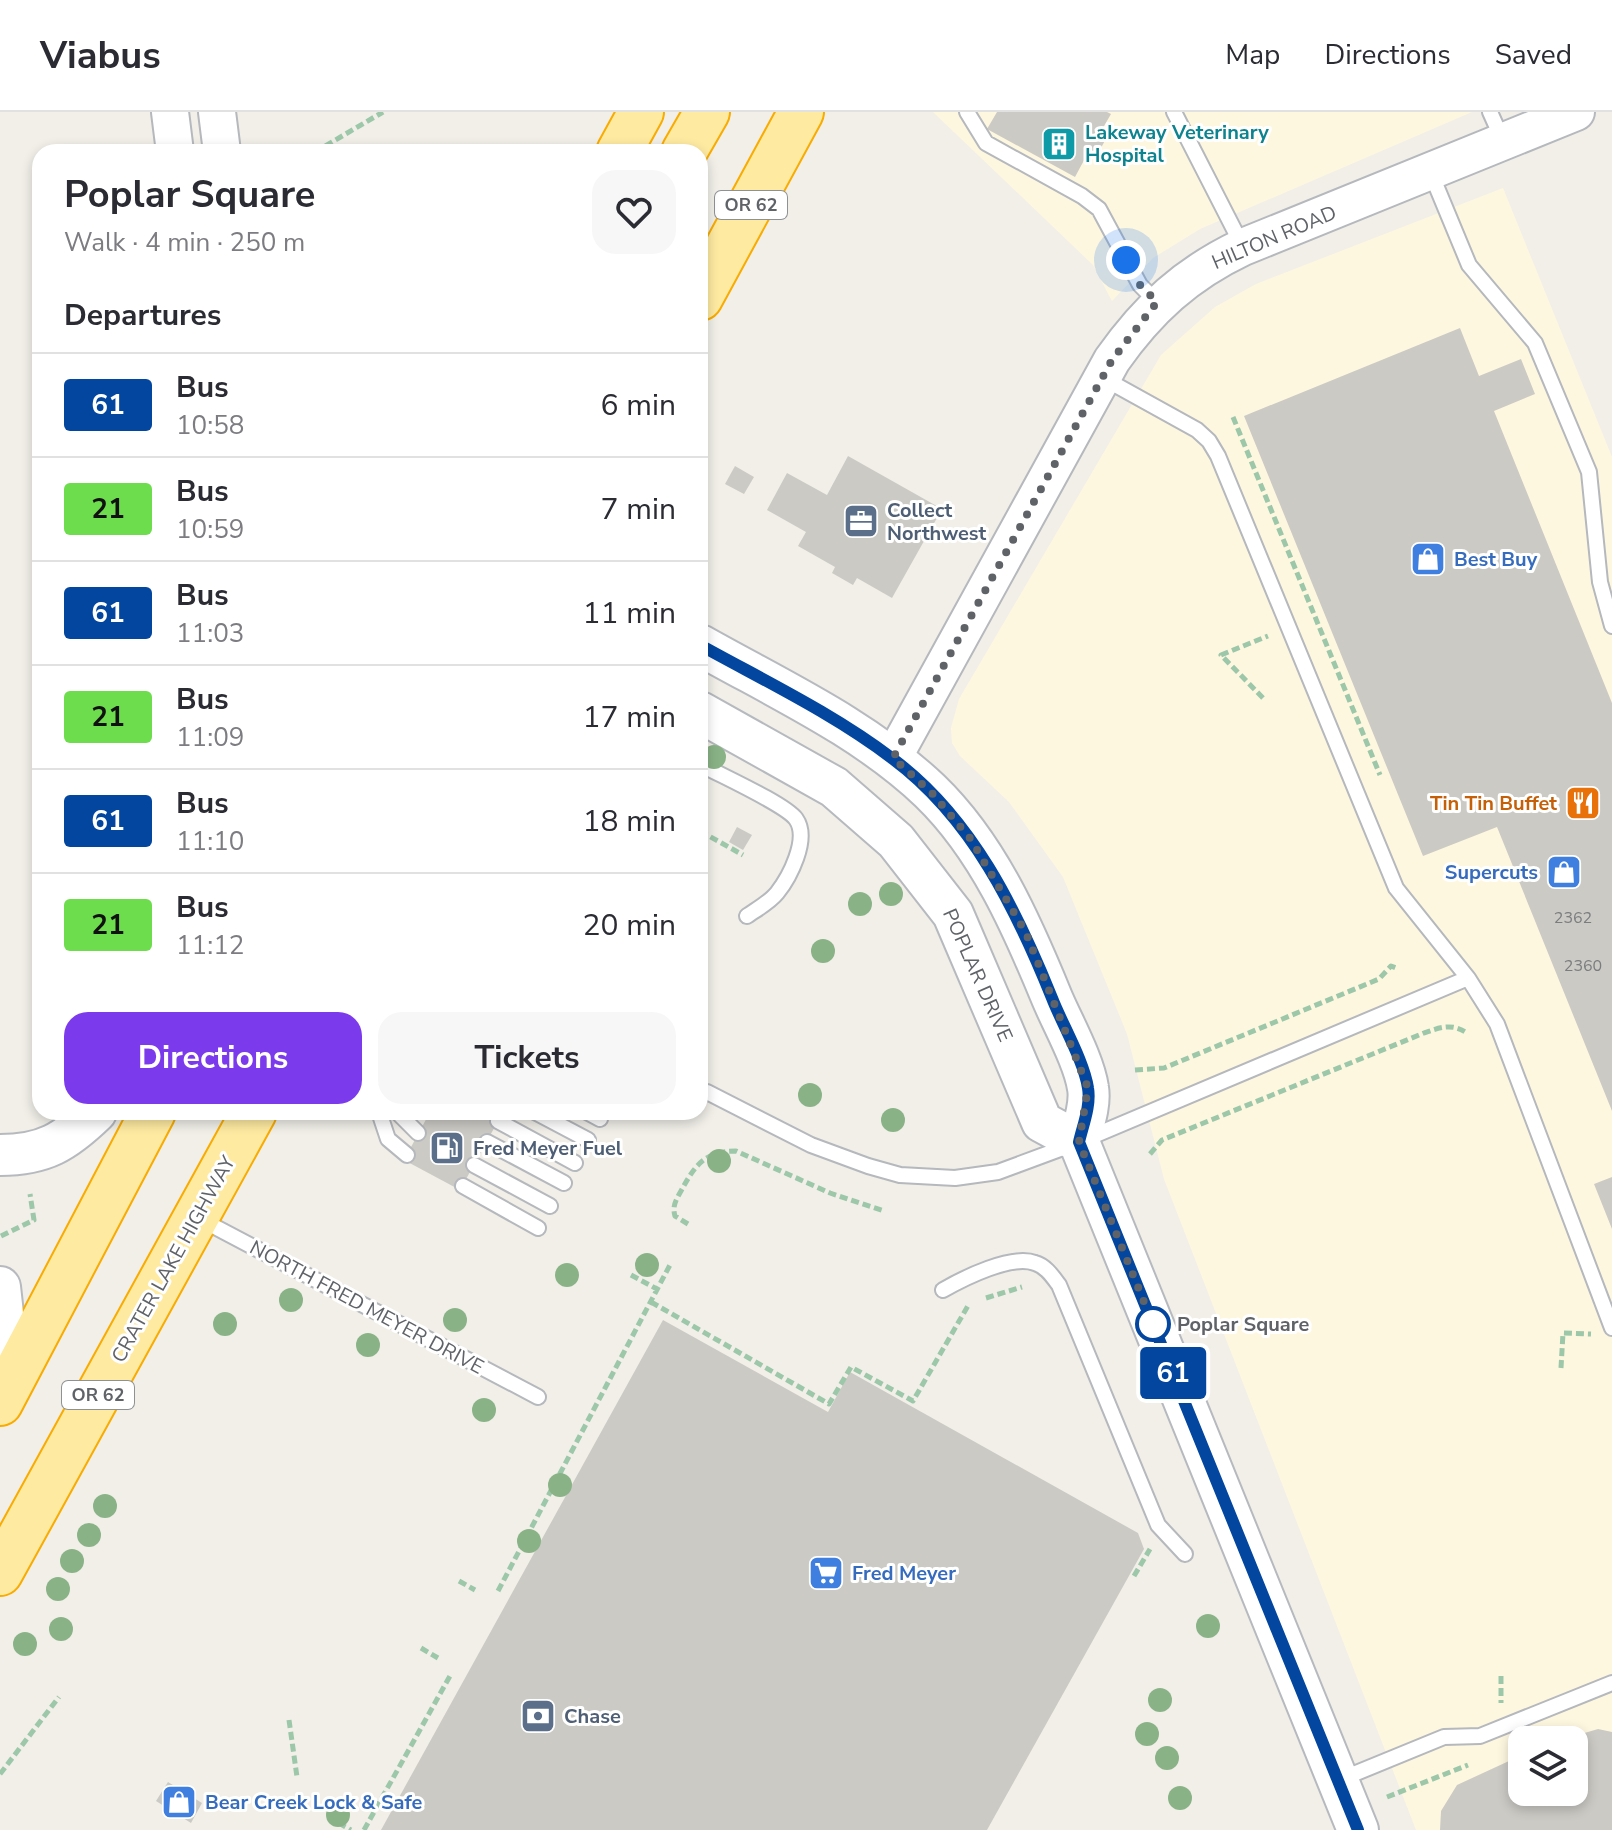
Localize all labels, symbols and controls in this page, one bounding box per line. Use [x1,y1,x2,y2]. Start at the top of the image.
text: Viabus [40,30,161,81]
text: Map [1225,36,1280,74]
text: Directions [1324,36,1451,74]
text: Saved [1495,36,1572,74]
place label: Lakeway Veterinary Hospital [1085,119,1269,169]
building icon: Lakeway Veterinary Hospital [1040,125,1078,163]
text: Poplar Square [64,169,315,220]
button: heart [592,170,676,254]
road number: OR 62 [715,191,787,219]
street label: HILTON ROAD [1208,199,1341,276]
text: Walk · 4 min · 250 m [64,225,305,260]
your location [1106,240,1146,280]
text: Departures [64,295,221,336]
text: Bus [176,367,229,408]
text: 6 min [601,385,676,426]
text: 61 [91,386,125,424]
text: 10:58 [176,408,244,443]
text: Bus [176,471,229,512]
text: 7 min [601,489,676,530]
text: 21 [91,490,125,528]
place label: Collect Northwest [887,497,987,547]
office icon: Collect Northwest [842,502,880,540]
text: 10:59 [176,512,244,547]
shop icon: Best Buy [1409,540,1447,578]
place label: Best Buy [1454,546,1538,573]
text: Bus [176,575,229,616]
text: 11 min [583,593,676,634]
text: 61 [91,594,125,632]
text: 11:03 [176,616,244,651]
text: Bus [176,679,229,720]
text: 17 min [583,697,676,738]
text: 21 [91,698,125,736]
text: 11:09 [176,720,244,755]
text: Bus [176,783,229,824]
restaurant icon: Tin Tin Buffet [1564,784,1602,822]
place label: Tin Tin Buffet [1430,790,1557,817]
text: 18 min [583,801,676,842]
text: 61 [91,802,125,840]
text: 11:10 [176,824,244,859]
shop icon: Supercuts [1545,853,1583,891]
place label: Supercuts [1445,859,1538,886]
text: Bus [176,887,229,928]
street label: POPLAR DRIVE [936,904,1019,1046]
text: 20 min [583,905,676,946]
text: 21 [91,906,125,944]
house number: 2362 [1554,907,1592,929]
text: 11:12 [176,928,244,963]
house number: 2360 [1564,955,1602,977]
button: Directions [64,1012,362,1104]
button: Tickets [378,1012,676,1104]
fuel station icon: Fred Meyer Fuel [428,1129,466,1167]
place label: Fred Meyer Fuel [473,1135,623,1162]
street label: CRATER LAKE HIGHWAY [105,1150,242,1367]
street label: NORTH FRED MEYER DRIVE [245,1234,488,1381]
marker: Poplar Square [1136,1307,1170,1341]
place label: Poplar Square [1177,1311,1309,1338]
line badge: 61 [1137,1347,1209,1399]
text: 61 [1156,1354,1190,1392]
road number: OR 62 [62,1381,134,1409]
supermarket icon: Fred Meyer [807,1554,845,1592]
place label: Fred Meyer [852,1560,956,1587]
bank icon: Chase [519,1697,557,1735]
place label: Chase [564,1703,621,1730]
map controls [1508,1726,1588,1806]
button: layers [1508,1726,1588,1806]
shop icon: Bear Creek Lock & Safe [160,1783,198,1821]
place label: Bear Creek Lock & Safe [205,1789,423,1816]

